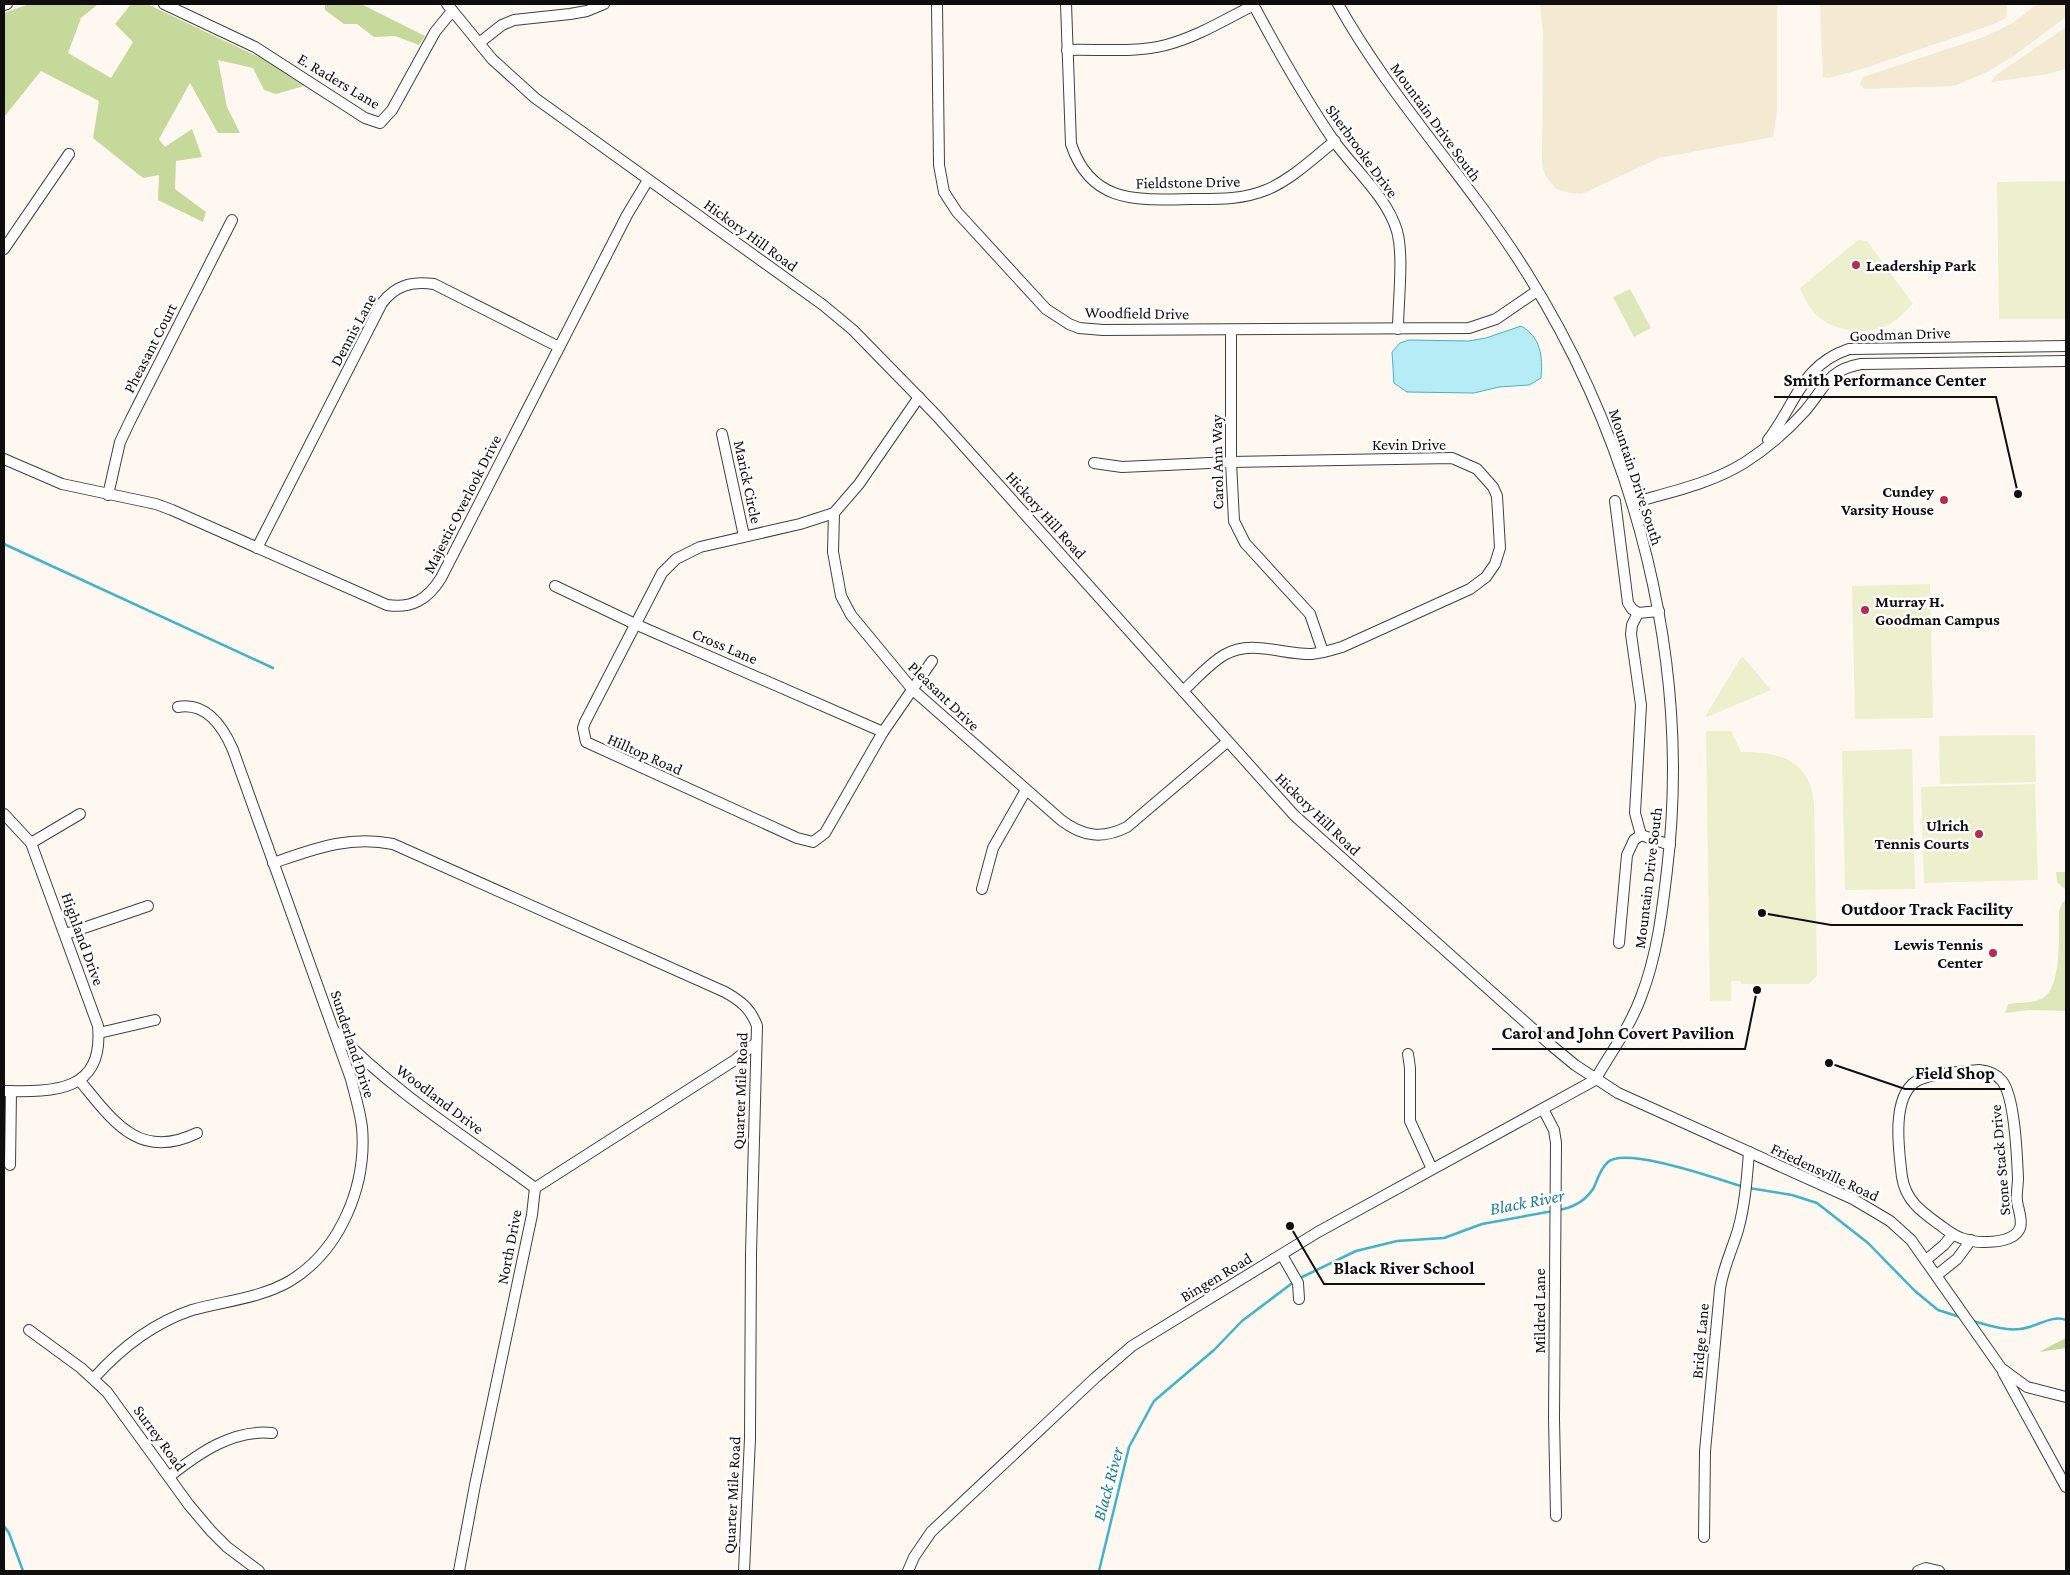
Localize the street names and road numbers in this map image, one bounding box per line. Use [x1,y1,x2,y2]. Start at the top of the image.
street label: E. Raders Lane [295,50,383,112]
street label: Mountain Drive South [1387,59,1485,185]
street label: Sherbrooke Drive [1323,101,1401,201]
street label: Fieldstone Drive [1136,173,1240,191]
street label: Hickory Hill Road [700,195,802,276]
street label: Dennis Lane [327,291,379,369]
street label: Pheasant Court [120,300,180,396]
street label: Woodfield Drive [1085,304,1189,322]
street label: Goodman Drive [1849,324,1951,344]
street label: Mountain Drive South [1606,407,1666,548]
street label: Carol Ann Way [1208,414,1227,510]
street label: Majestic Overlook Drive [420,432,505,577]
street label: Kevin Drive [1372,436,1446,453]
street label: Marick Circle [731,439,765,525]
street label: Hickory Hill Road [1002,468,1090,563]
street label: Cross Lane [690,625,760,667]
street label: Pleasant Drive [905,658,983,734]
street label: Hilltop Road [605,730,686,779]
street label: Hickory Hill Road [1271,769,1364,860]
street label: Mountain Drive South [1631,806,1665,950]
street label: Highland Drive [57,890,108,988]
street label: Sunderland Drive [328,988,378,1100]
street label: Quarter Mile Road [729,1031,751,1150]
street label: Woodland Drive [393,1061,487,1137]
street label: Stone Stack Drive [1987,1104,2013,1216]
street label: Friedensville Road [1768,1139,1882,1205]
street label: North Drive [493,1208,525,1286]
street label: Bingen Road [1177,1249,1256,1306]
street label: Mildred Lane [1531,1269,1548,1353]
street label: Bridge Lane [1688,1303,1713,1380]
street label: Surrey Road [130,1402,190,1475]
street label: Quarter Mile Road [720,1435,744,1554]

